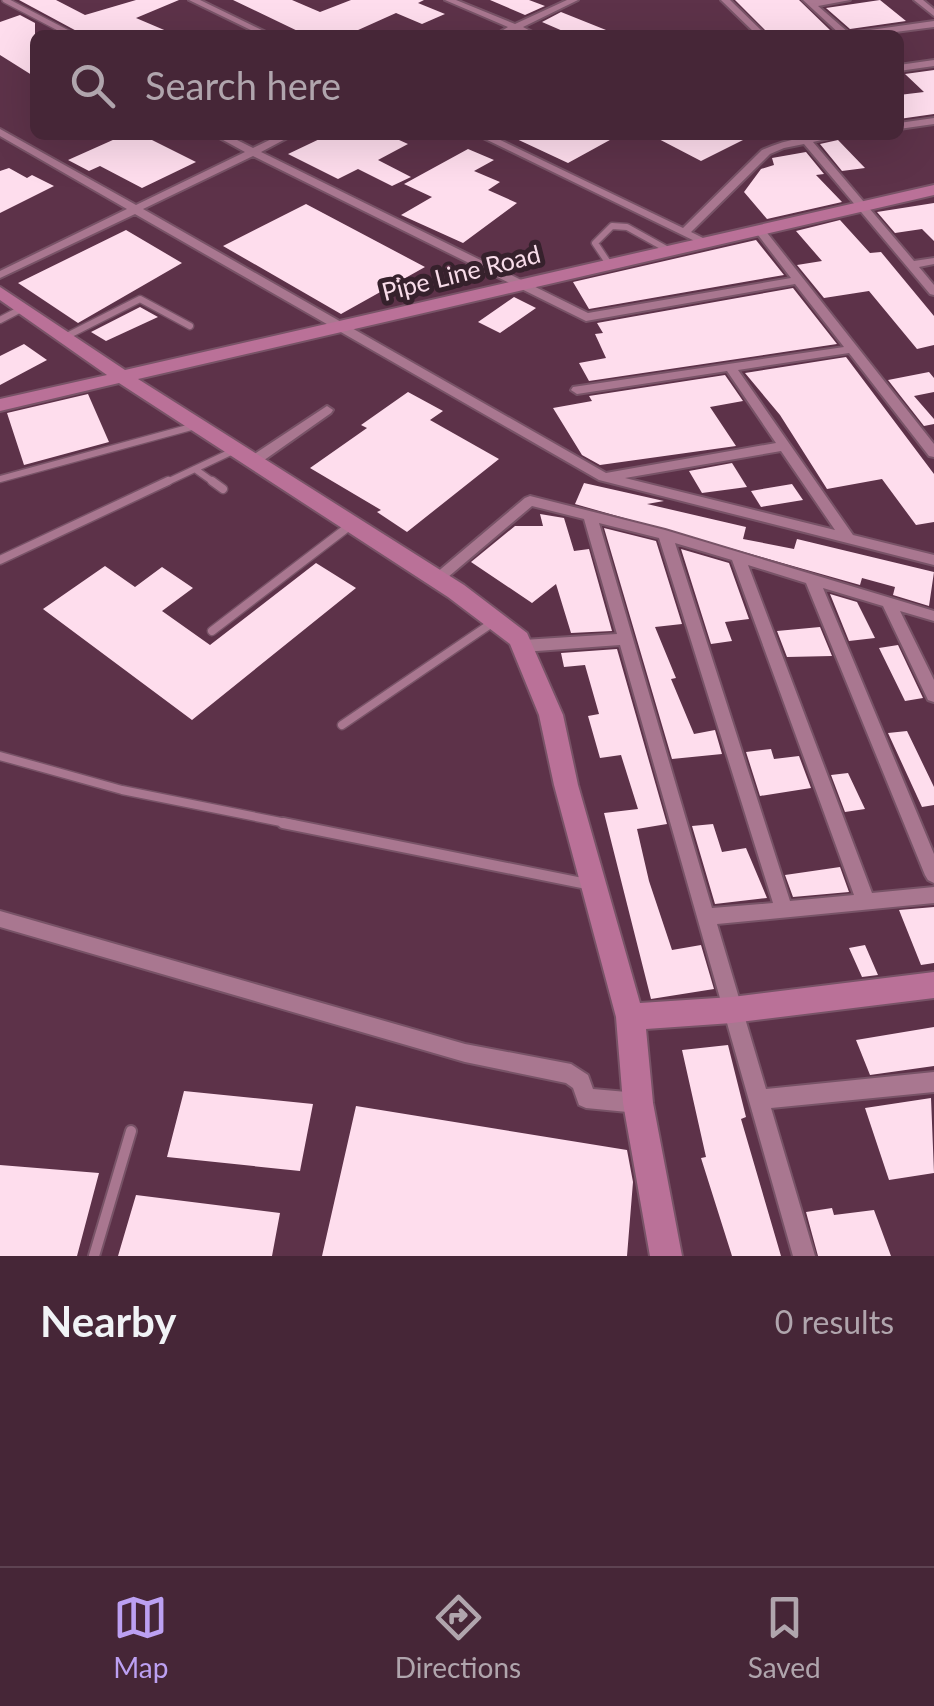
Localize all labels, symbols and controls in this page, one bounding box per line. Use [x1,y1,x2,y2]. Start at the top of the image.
search box [30,30,904,140]
icon: search [65,58,120,113]
text: Search here [145,62,341,108]
street label: Pipe Line Road [378,238,543,306]
text: Nearby [40,1296,177,1346]
text: 0 results [775,1302,894,1341]
tab: Map [113,1590,168,1684]
tab: Directions [395,1590,521,1684]
tab: Saved [748,1590,821,1684]

